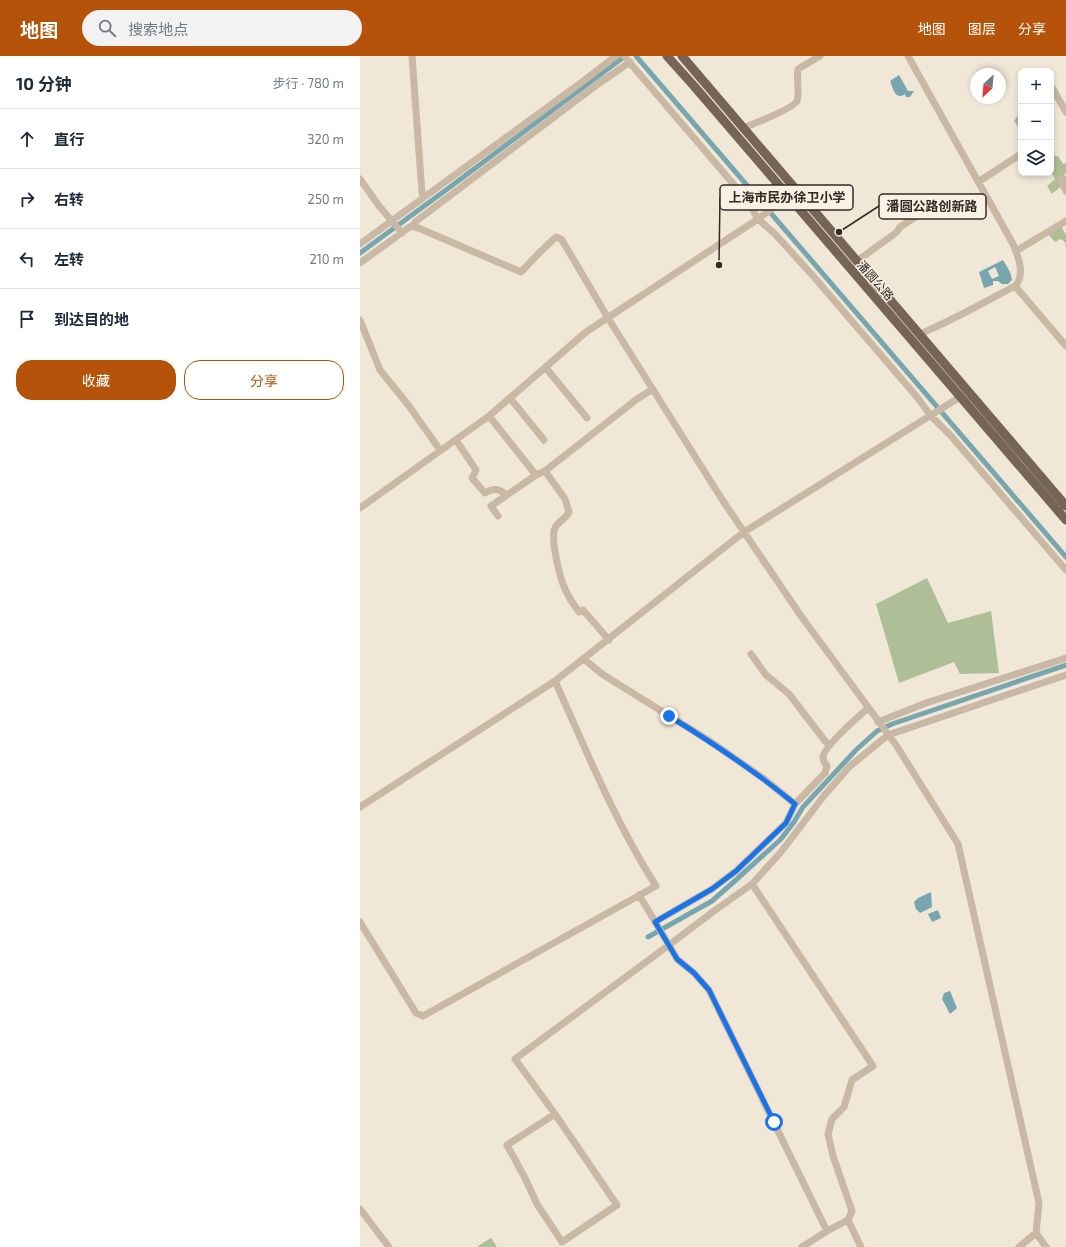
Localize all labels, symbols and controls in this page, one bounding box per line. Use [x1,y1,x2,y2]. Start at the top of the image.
search box [82,10,362,46]
icon: search [96,17,118,39]
text: 地图 [20,18,58,41]
text: 搜索地点 [128,20,188,38]
text: 地图 [918,20,946,37]
text: 图层 [968,20,996,37]
text: 分享 [1018,20,1046,37]
north arrow [970,68,1006,104]
map controls [1018,68,1054,176]
button: + [1018,68,1054,104]
text: 10 分钟 [16,73,72,93]
text: 步行 · 780 m [272,75,344,91]
button: − [1018,104,1054,140]
icon: ahead [16,128,38,150]
text: 直行 [54,130,84,148]
text: 320 m [307,131,344,147]
button: layers [1018,140,1054,176]
callout: 上海市民办徐卫小学 [720,185,853,210]
icon: right [16,188,38,210]
text: 上海市民办徐卫小学 [728,189,846,205]
text: 右转 [54,190,84,208]
text: 250 m [308,191,344,207]
callout: 潘圆公路创新路 [879,194,986,219]
text: 潘圆公路创新路 [886,198,978,214]
icon: left [16,248,38,270]
text: 左转 [54,250,84,268]
text: 210 m [309,251,344,267]
street label: 潘圆公路 [855,257,897,303]
icon: arrive [16,308,38,330]
text: 到达目的地 [54,310,129,328]
button: 收藏 [16,360,176,400]
button: 分享 [184,360,344,400]
route end [660,707,678,725]
route start [765,1113,783,1131]

